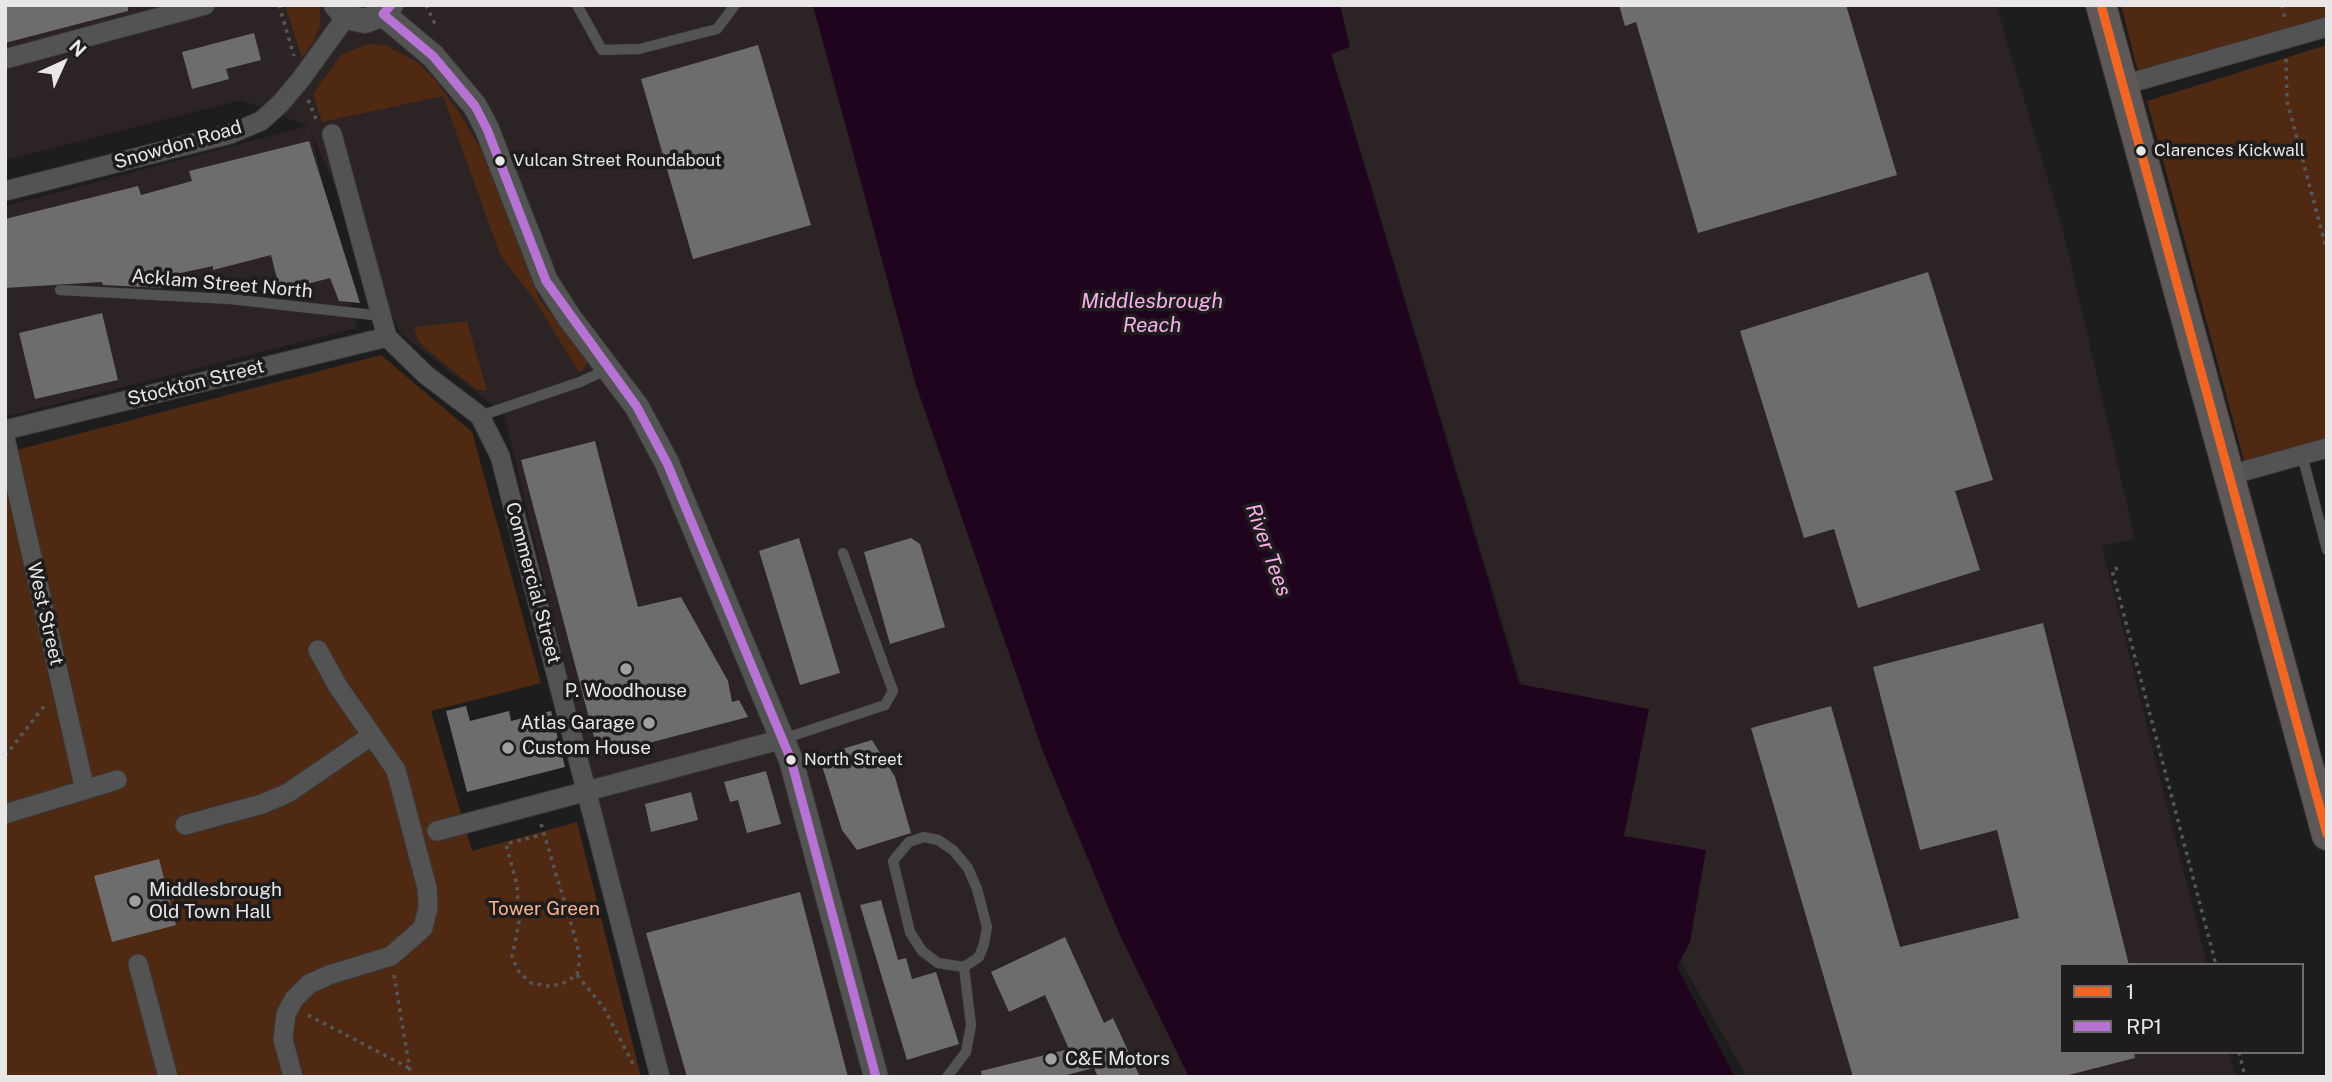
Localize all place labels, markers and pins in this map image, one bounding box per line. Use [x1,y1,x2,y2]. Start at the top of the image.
place label: Clarences Kickwall [2154,141,2305,161]
marker: Clarences Kickwall [2134,144,2148,158]
place label: Vulcan Street Roundabout [513,151,722,171]
marker: Vulcan Street Roundabout [493,154,507,168]
marker: P. Woodhouse [618,661,634,677]
place label: P. Woodhouse [565,680,687,702]
place label: Atlas Garage [521,712,635,734]
marker: Atlas Garage [641,715,657,731]
place label: Custom House [522,737,651,759]
marker: Custom House [500,740,516,756]
place label: North Street [804,750,903,770]
marker: North Street [784,753,798,767]
place label: Middlesbrough Old Town Hall [149,879,282,923]
marker: Middlesbrough Old Town Hall [127,893,143,909]
place label: C&E Motors [1065,1048,1170,1070]
marker: C&E Motors [1043,1051,1059,1067]

